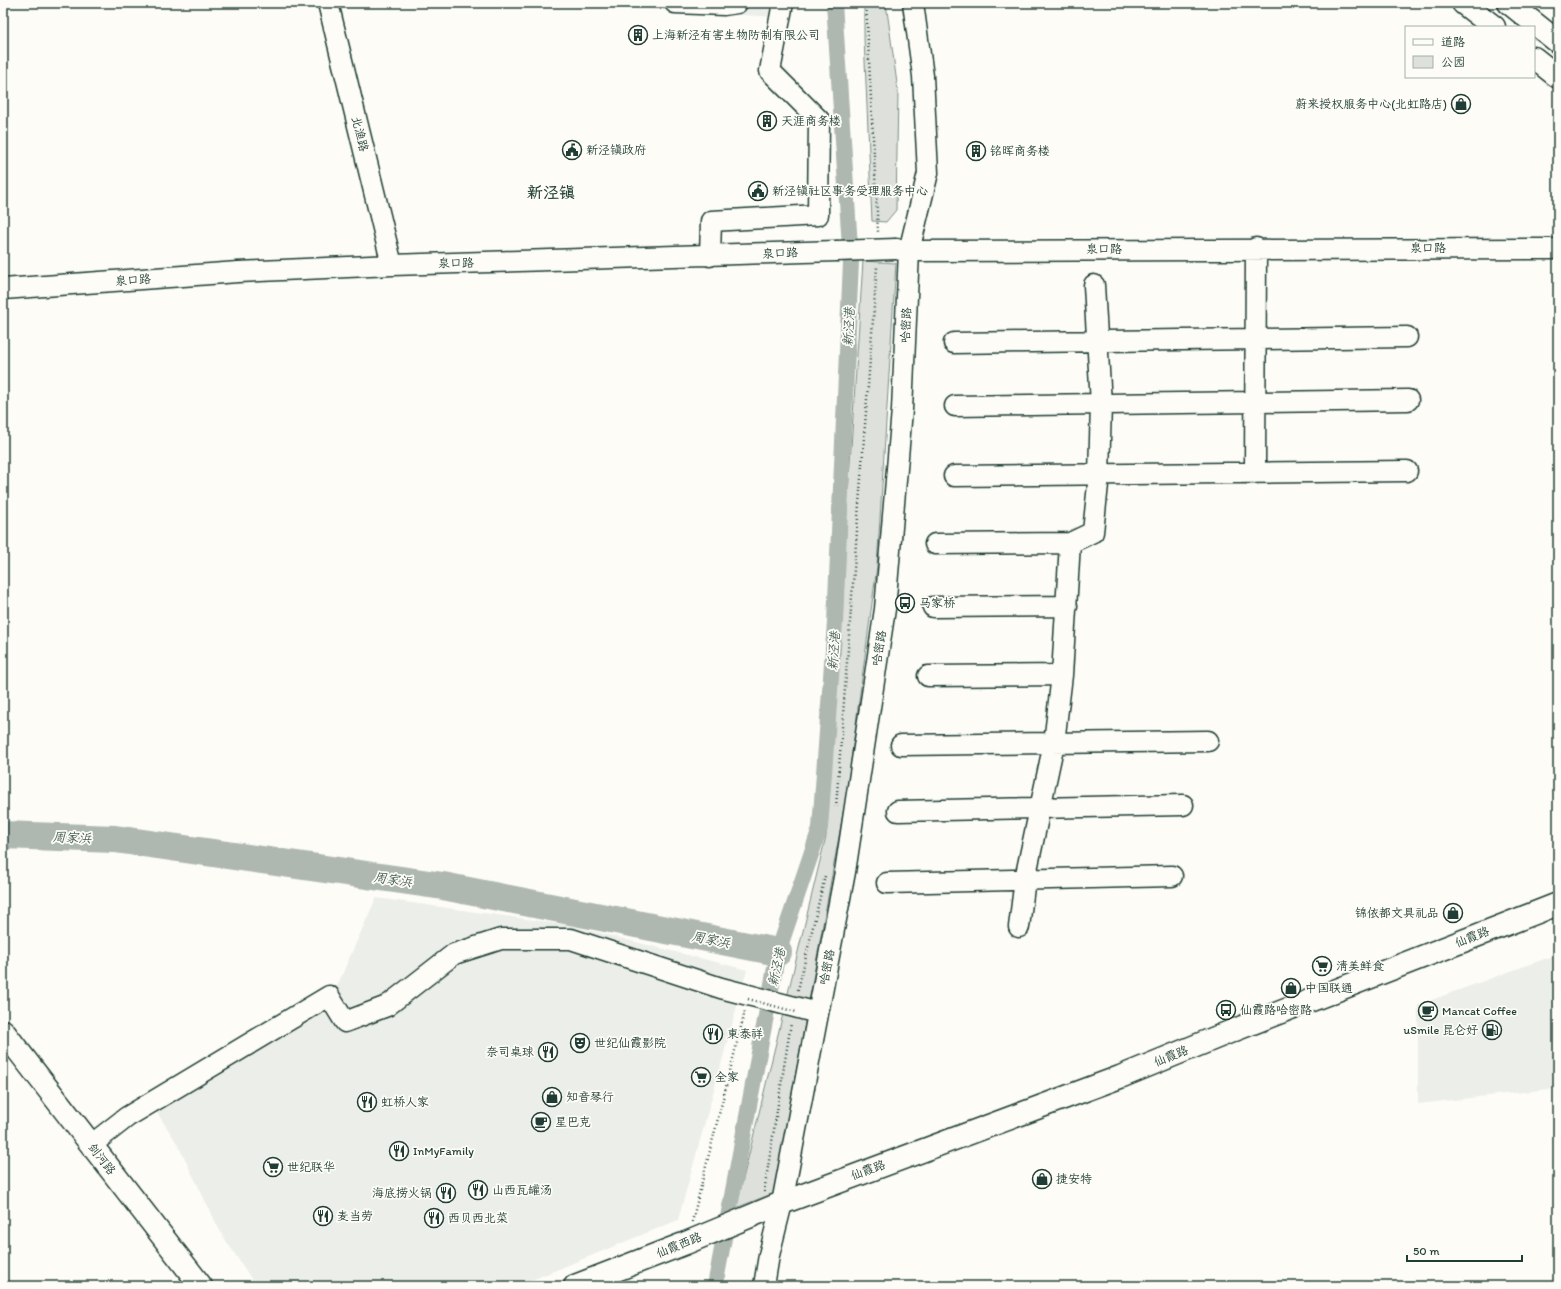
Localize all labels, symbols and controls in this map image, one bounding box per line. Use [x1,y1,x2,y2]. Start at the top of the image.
building icon: 上海新泾有害生物防制有限公司 [627,24,649,46]
legend [1405,26,1535,78]
place label: 上海新泾有害生物防制有限公司 [652,28,820,42]
text: 道路 [1441,35,1465,49]
text: 公园 [1441,55,1465,69]
shop icon: 蔚来授权服务中心(北虹路店) [1450,93,1472,115]
place label: 蔚来授权服务中心(北虹路店) [1295,97,1447,111]
building icon: 天涯商务楼 [756,110,778,132]
place label: 天涯商务楼 [781,114,841,128]
street label: 北渔路 [349,115,371,153]
public building icon: 新泾镇政府 [561,139,583,161]
building icon: 铭晖商务楼 [965,140,987,162]
place label: 新泾镇政府 [586,143,646,157]
place label: 铭晖商务楼 [990,144,1050,158]
public building icon: 新泾镇社区事务受理服务中心 [747,180,769,202]
district label: 新泾镇 [527,183,575,202]
place label: 新泾镇社区事务受理服务中心 [772,184,928,198]
street label: 泉口路 [1410,241,1446,255]
street label: 泉口路 [1086,242,1122,256]
street label: 泉口路 [762,245,798,261]
street label: 泉口路 [438,256,474,270]
street label: 泉口路 [115,272,151,288]
water label: 新泾港 [840,305,857,347]
street label: 哈密路 [898,307,914,343]
bus stop icon: 马家桥 [894,592,916,614]
place label: 马家桥 [919,596,956,610]
water label: 新泾港 [825,629,842,671]
street label: 哈密路 [869,629,889,667]
water label: 周家浜 [52,829,93,846]
water label: 周家浜 [373,869,414,890]
shop icon: 锦依都文具礼品 [1442,902,1464,924]
place label: 锦依都文具礼品 [1355,906,1439,920]
street label: 仙霞路 [1453,924,1491,950]
water label: 周家浜 [690,928,732,951]
water label: 新泾港 [765,945,788,988]
street label: 哈密路 [817,948,837,986]
supermarket icon: 清美鲜食 [1311,955,1333,977]
place label: 清美鲜食 [1336,959,1384,973]
shop icon: 中国联通 [1280,977,1302,999]
place label: 中国联通 [1305,981,1353,995]
bus stop icon: 仙霞路哈密路 [1215,999,1237,1021]
cafe icon: Mancat Coffee [1417,1000,1439,1022]
place label: 仙霞路哈密路 [1240,1003,1312,1017]
place label: Mancat Coffee [1442,1004,1517,1018]
fuel station icon: uSmile 昆仑好 [1481,1019,1503,1041]
restaurant icon: 東泰祥 [702,1023,724,1045]
place label: uSmile 昆仑好 [1404,1023,1479,1037]
place label: 東泰祥 [727,1027,763,1041]
theatre icon: 世纪仙霞影院 [569,1032,591,1054]
place label: 世纪仙霞影院 [594,1036,666,1050]
restaurant icon: 奈司桌球 [537,1041,559,1063]
street label: 仙霞路 [1152,1043,1190,1069]
place label: 奈司桌球 [486,1045,534,1059]
supermarket icon: 全家 [690,1066,712,1088]
place label: 全家 [715,1070,739,1084]
shop icon: 知音琴行 [541,1086,563,1108]
place label: 知音琴行 [566,1090,614,1104]
restaurant icon: 虹桥人家 [356,1091,378,1113]
place label: 虹桥人家 [381,1095,429,1109]
cafe icon: 星巴克 [530,1111,552,1133]
place label: 星巴克 [555,1115,591,1129]
restaurant icon: InMyFamily [388,1140,410,1162]
street label: 剑河路 [85,1141,119,1177]
place label: InMyFamily [413,1144,474,1158]
supermarket icon: 世纪联华 [262,1156,284,1178]
street label: 仙霞路 [849,1157,887,1183]
place label: 世纪联华 [287,1160,335,1174]
shop icon: 捷安特 [1031,1168,1053,1190]
place label: 捷安特 [1056,1172,1092,1186]
restaurant icon: 山西瓦罐汤 [467,1179,489,1201]
restaurant icon: 海底捞火锅 [435,1182,457,1204]
place label: 山西瓦罐汤 [492,1183,552,1197]
place label: 海底捞火锅 [372,1186,432,1200]
restaurant icon: 麦当劳 [312,1205,334,1227]
restaurant icon: 西贝西北菜 [423,1207,445,1229]
place label: 麦当劳 [337,1209,373,1223]
place label: 西贝西北菜 [448,1211,508,1225]
street label: 仙霞西路 [654,1230,704,1260]
scale bar [1407,1237,1522,1263]
text: 50 m [1413,1244,1439,1258]

